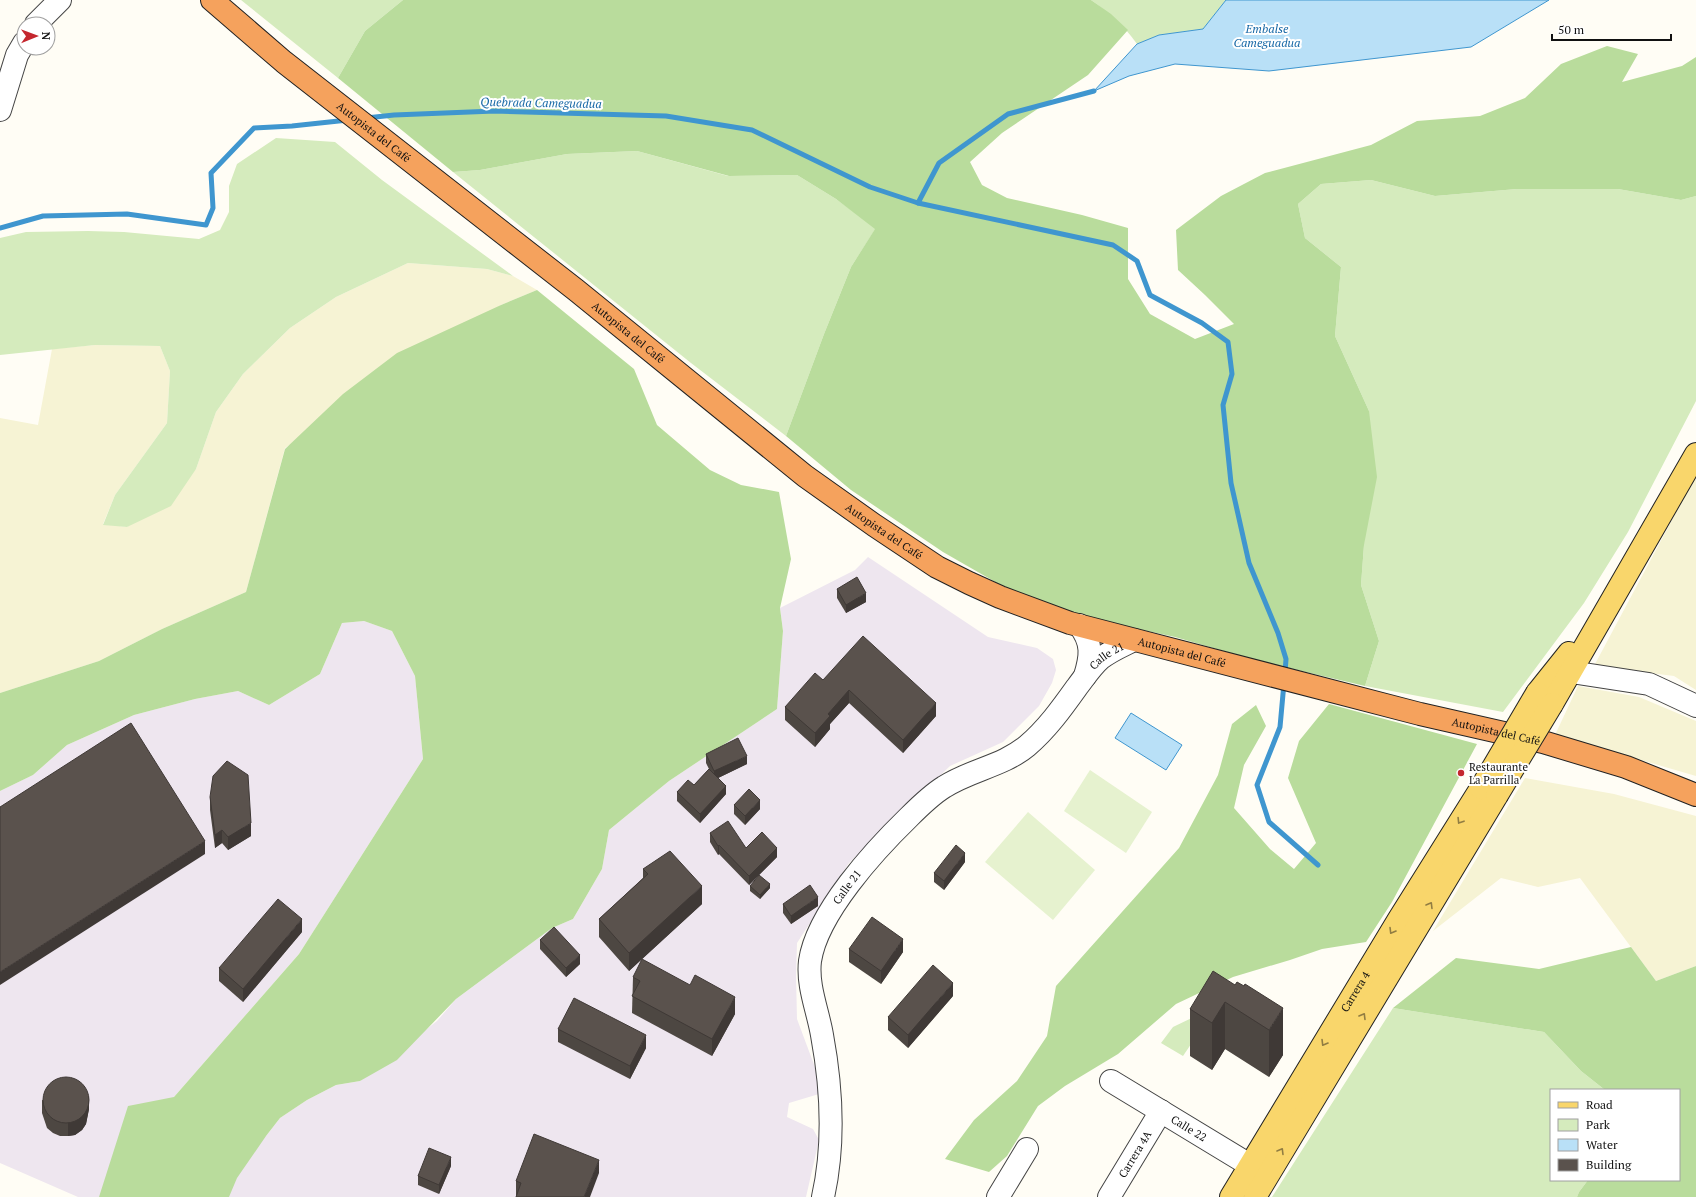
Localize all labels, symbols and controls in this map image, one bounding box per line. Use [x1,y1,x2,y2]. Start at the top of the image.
north arrow [16,16,56,56]
scale bar [1552,16,1671,42]
water label: Embalse Cameguadua [1233,21,1301,50]
text: 50 m [1558,22,1585,37]
text: N [39,32,53,41]
water label: Quebrada Cameguadua [480,94,602,111]
street label: Autopista del Café [334,99,414,166]
street label: Autopista del Café [589,299,668,367]
street label: Autopista del Café [843,500,926,563]
street label: Autopista del Café [1137,634,1228,670]
street label: Calle 21 [1086,639,1126,672]
street label: Autopista del Café [1451,714,1542,748]
place label: Restaurante La Parrilla [1469,760,1528,787]
marker: Restaurante La Parrilla [1456,768,1466,778]
one-way arrow [1457,817,1465,824]
street label: Calle 21 [830,867,864,907]
one-way arrow [1426,902,1433,909]
one-way arrow [1389,927,1396,934]
street label: Carrera 4 [1337,969,1373,1014]
one-way arrow [1358,1013,1366,1020]
one-way arrow [1322,1039,1329,1046]
legend [1550,1089,1680,1181]
text: Road [1586,1097,1613,1112]
street label: Calle 22 [1168,1112,1209,1144]
text: Park [1586,1117,1611,1132]
street label: Carrera 4A [1115,1128,1155,1180]
text: Water [1586,1137,1618,1152]
one-way arrow [1277,1148,1284,1155]
text: Building [1586,1157,1632,1172]

